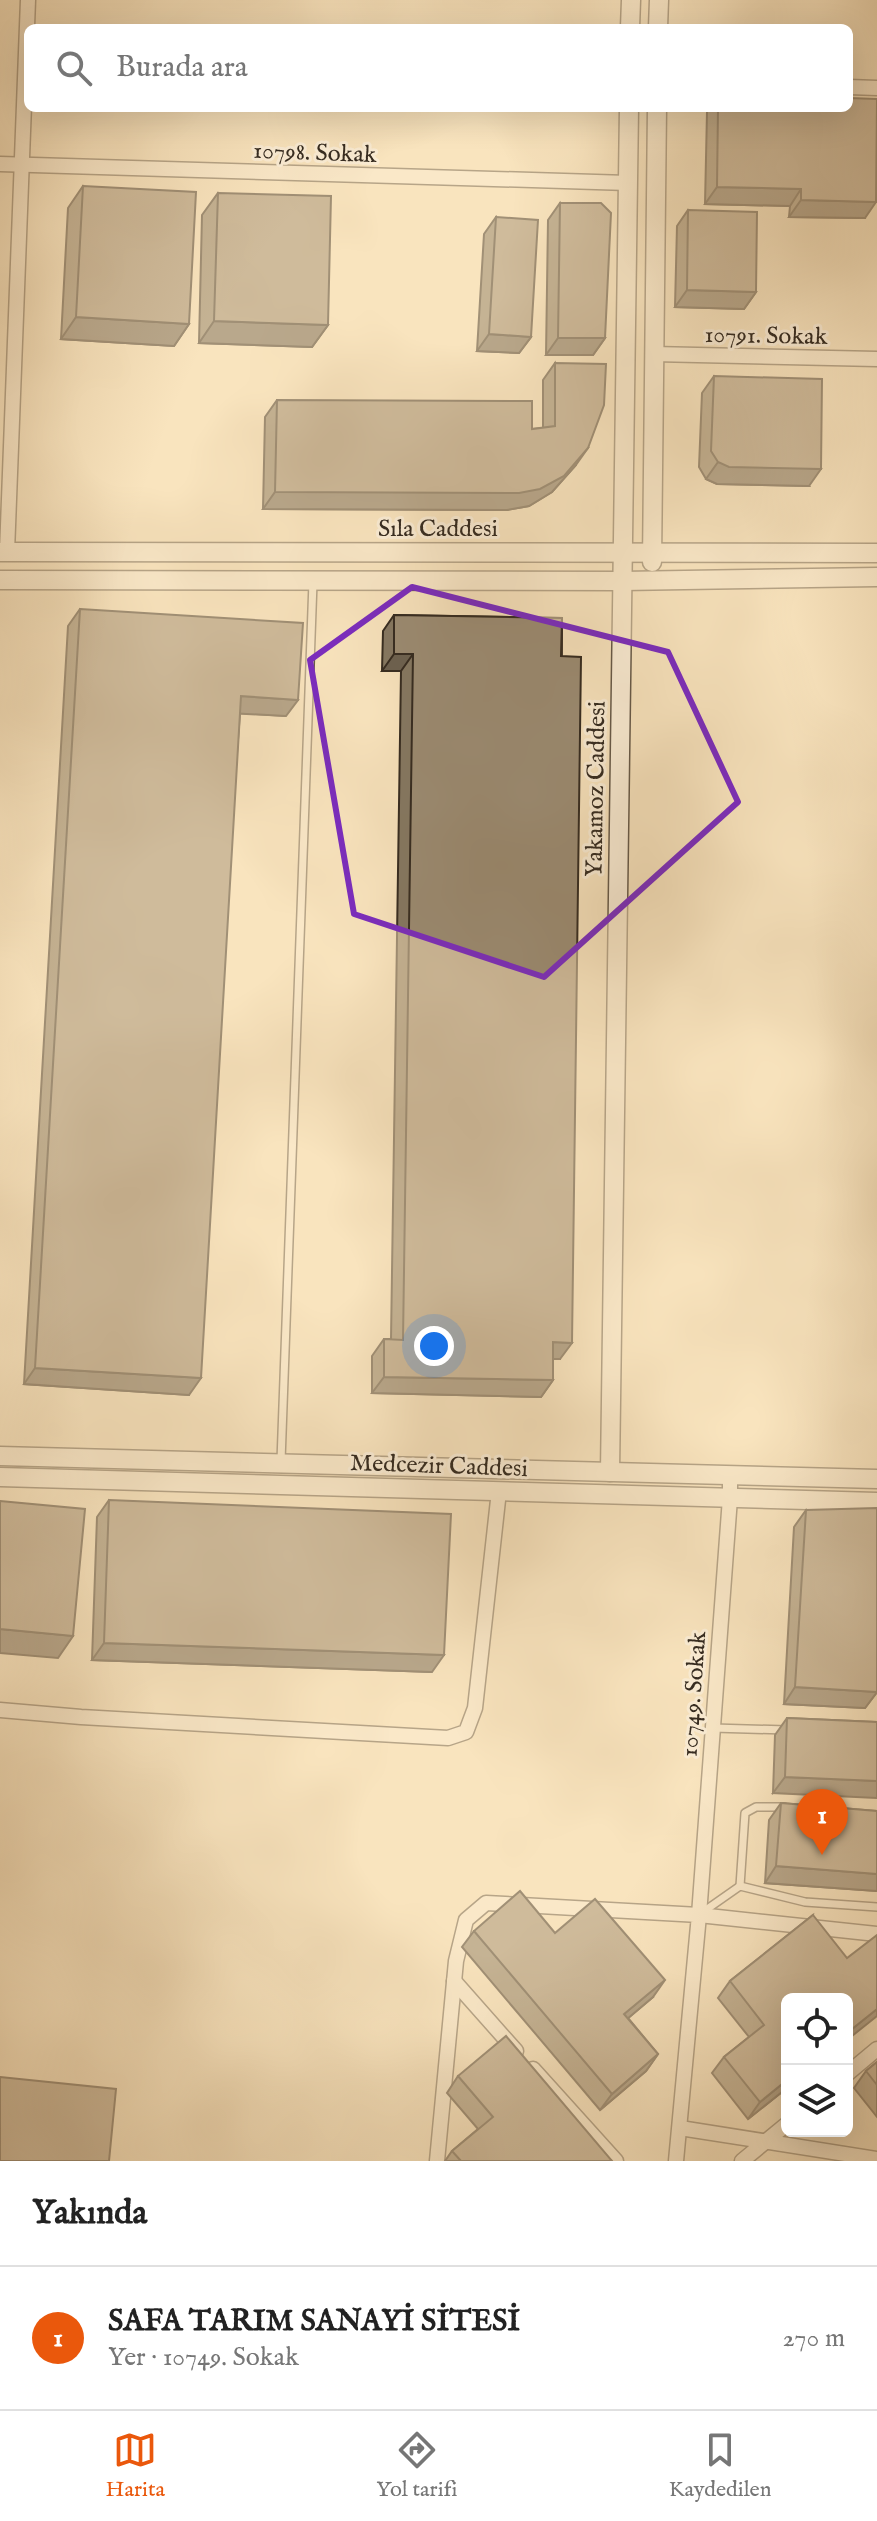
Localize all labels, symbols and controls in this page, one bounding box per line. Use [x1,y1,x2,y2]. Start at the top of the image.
search box [24,24,853,112]
icon: search [52,46,96,90]
text: Burada ara [116,49,248,87]
street label: 10798. Sokak [253,136,377,171]
street label: 10791. Sokak [704,320,828,353]
street label: Sıla Caddesi [378,514,498,545]
street label: Yakamoz Caddesi [579,701,614,877]
your location [414,1326,454,1366]
street label: Medcezir Caddesi [349,1448,528,1485]
street label: 10749. Sokak [675,1630,714,1758]
pin: 1 [796,1789,848,1855]
map controls [781,1993,853,2137]
button: locate [781,1993,853,2065]
button: layers [781,2065,853,2137]
text: Yakında [32,2192,147,2235]
text: SAFA TARIM SANAYİ SİTESİ [108,2303,520,2341]
text: 1 [53,2322,63,2355]
text: 270 m [782,2322,845,2355]
text: Yer · 10749. Sokak [108,2341,299,2374]
tab: Harita [106,2428,165,2504]
tab: Yol tarifi [376,2428,457,2504]
tab: Kaydedilen [669,2428,771,2504]

